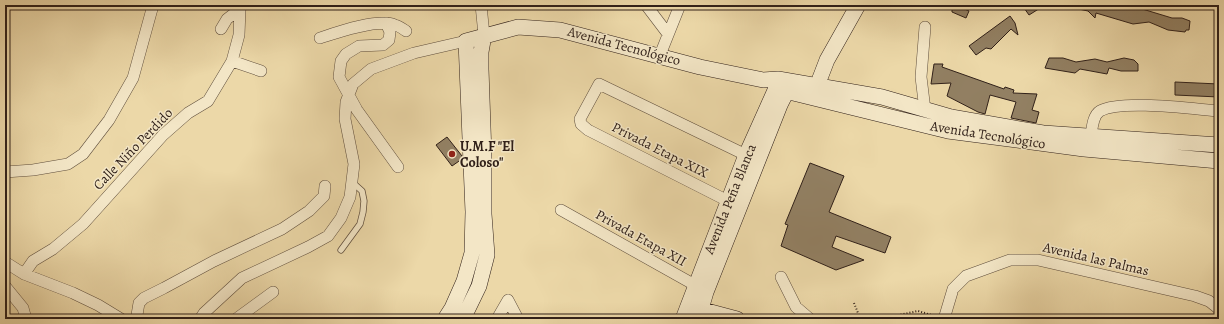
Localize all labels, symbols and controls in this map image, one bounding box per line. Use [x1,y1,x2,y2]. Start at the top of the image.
street label: Avenida Tecnológico [564,22,683,70]
street label: Calle Niño Perdido [89,104,177,194]
street label: Avenida Tecnológico [928,116,1047,153]
street label: Privada Etapa XIX [609,118,712,183]
place label: U.M.F "El Coloso" [460,137,515,172]
street label: Avenida Peña Blanca [699,141,761,258]
marker: U.M.F "El Coloso" [447,149,457,159]
street label: Privada Etapa XII [592,205,690,271]
street label: Avenida las Palmas [1040,237,1151,280]

